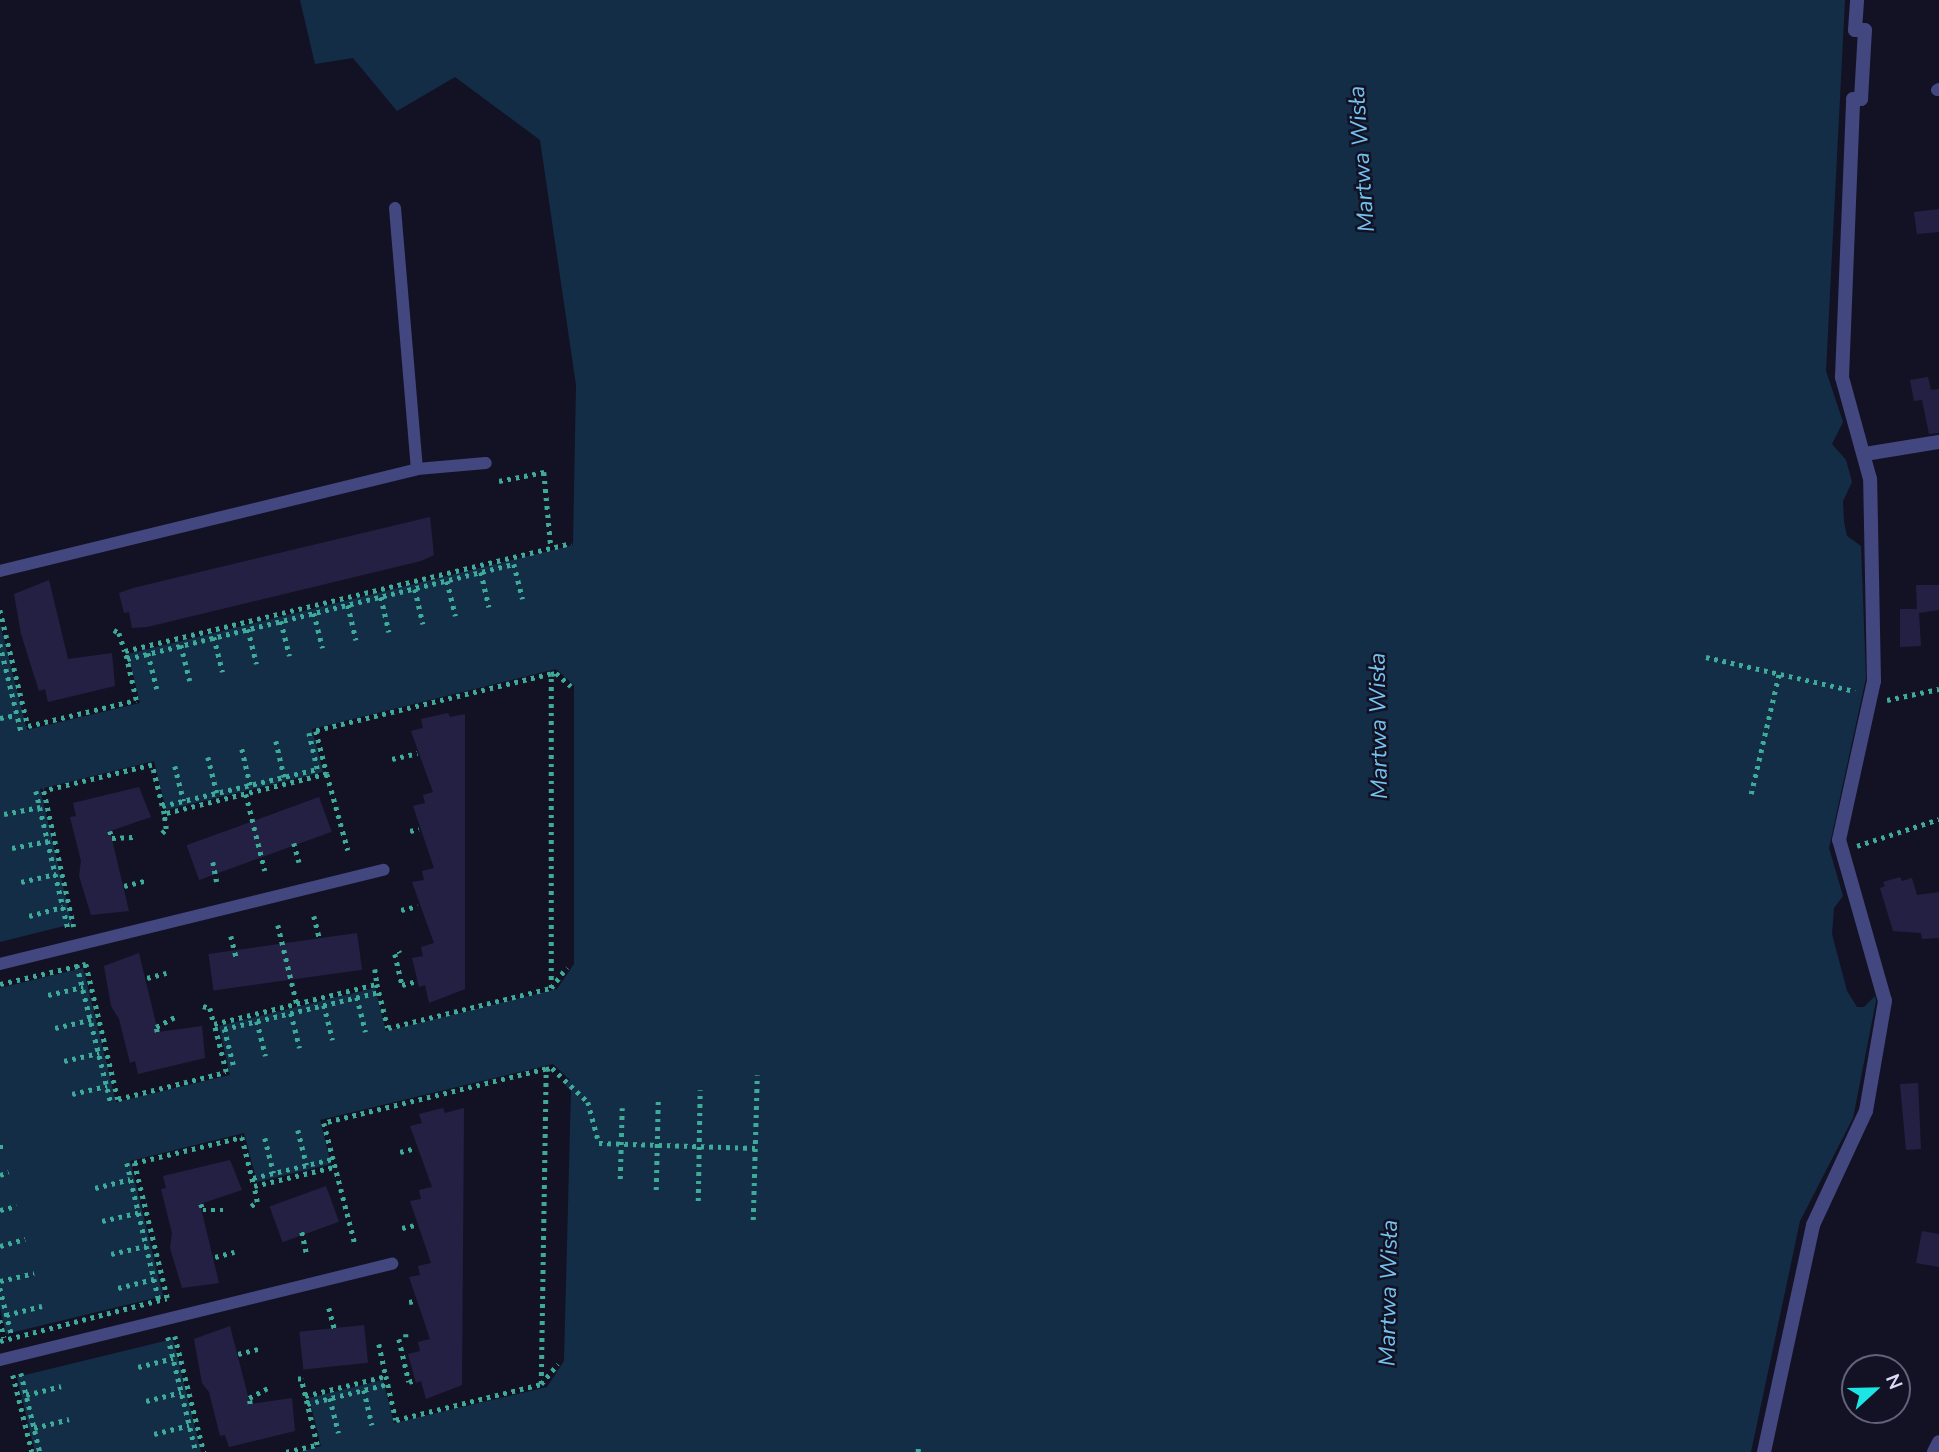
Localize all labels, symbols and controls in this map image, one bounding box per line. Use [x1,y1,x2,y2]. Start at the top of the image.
water label: Martwa Wisła [1343,85,1381,233]
water label: Martwa Wisła [1364,652,1394,800]
water label: Martwa Wisła [1374,1219,1404,1367]
north arrow [1841,1354,1911,1424]
text: N [1879,1370,1908,1393]

